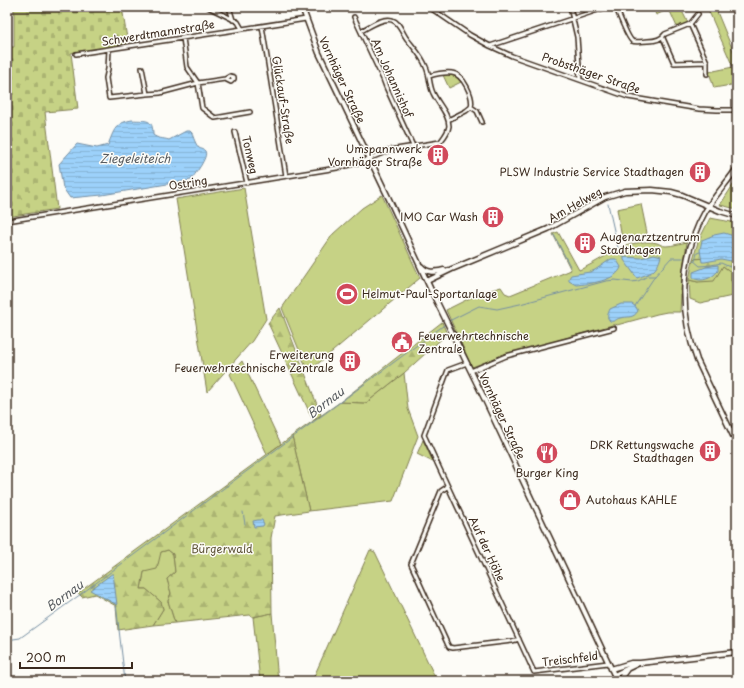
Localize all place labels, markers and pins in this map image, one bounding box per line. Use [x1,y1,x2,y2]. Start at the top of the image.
place label: Umspannwerk Vornhäger Straße [328,140,422,170]
building icon: Umspannwerk Vornhäger Straße [425,142,451,168]
building icon: PLSW Industrie Service Stadthagen [687,159,713,185]
place label: PLSW Industrie Service Stadthagen [499,163,684,180]
building icon: IMO Car Wash [480,204,506,230]
place label: IMO Car Wash [400,208,478,225]
place label: Augenarztzentrum Stadthagen [600,228,700,258]
building icon: Augenarztzentrum Stadthagen [572,230,598,256]
sports icon: Helmut-Paul-Sportanlage [334,281,360,307]
place label: Helmut-Paul-Sportanlage [362,285,497,302]
place label: Feuerwehrtechnische Zentrale [418,327,529,357]
public building icon: Feuerwehrtechnische Zentrale [389,329,415,355]
place label: Erweiterung Feuerwehrtechnische Zentrale [174,346,334,376]
building icon: Erweiterung Feuerwehrtechnische Zentrale [337,348,363,374]
place label: DRK Rettungswache Stadthagen [590,436,694,466]
building icon: DRK Rettungswache Stadthagen [697,438,723,464]
restaurant icon: Burger King [534,440,560,466]
place label: Burger King [515,464,579,481]
shop icon: Autohaus KAHLE [557,487,583,513]
place label: Autohaus KAHLE [586,491,678,508]

